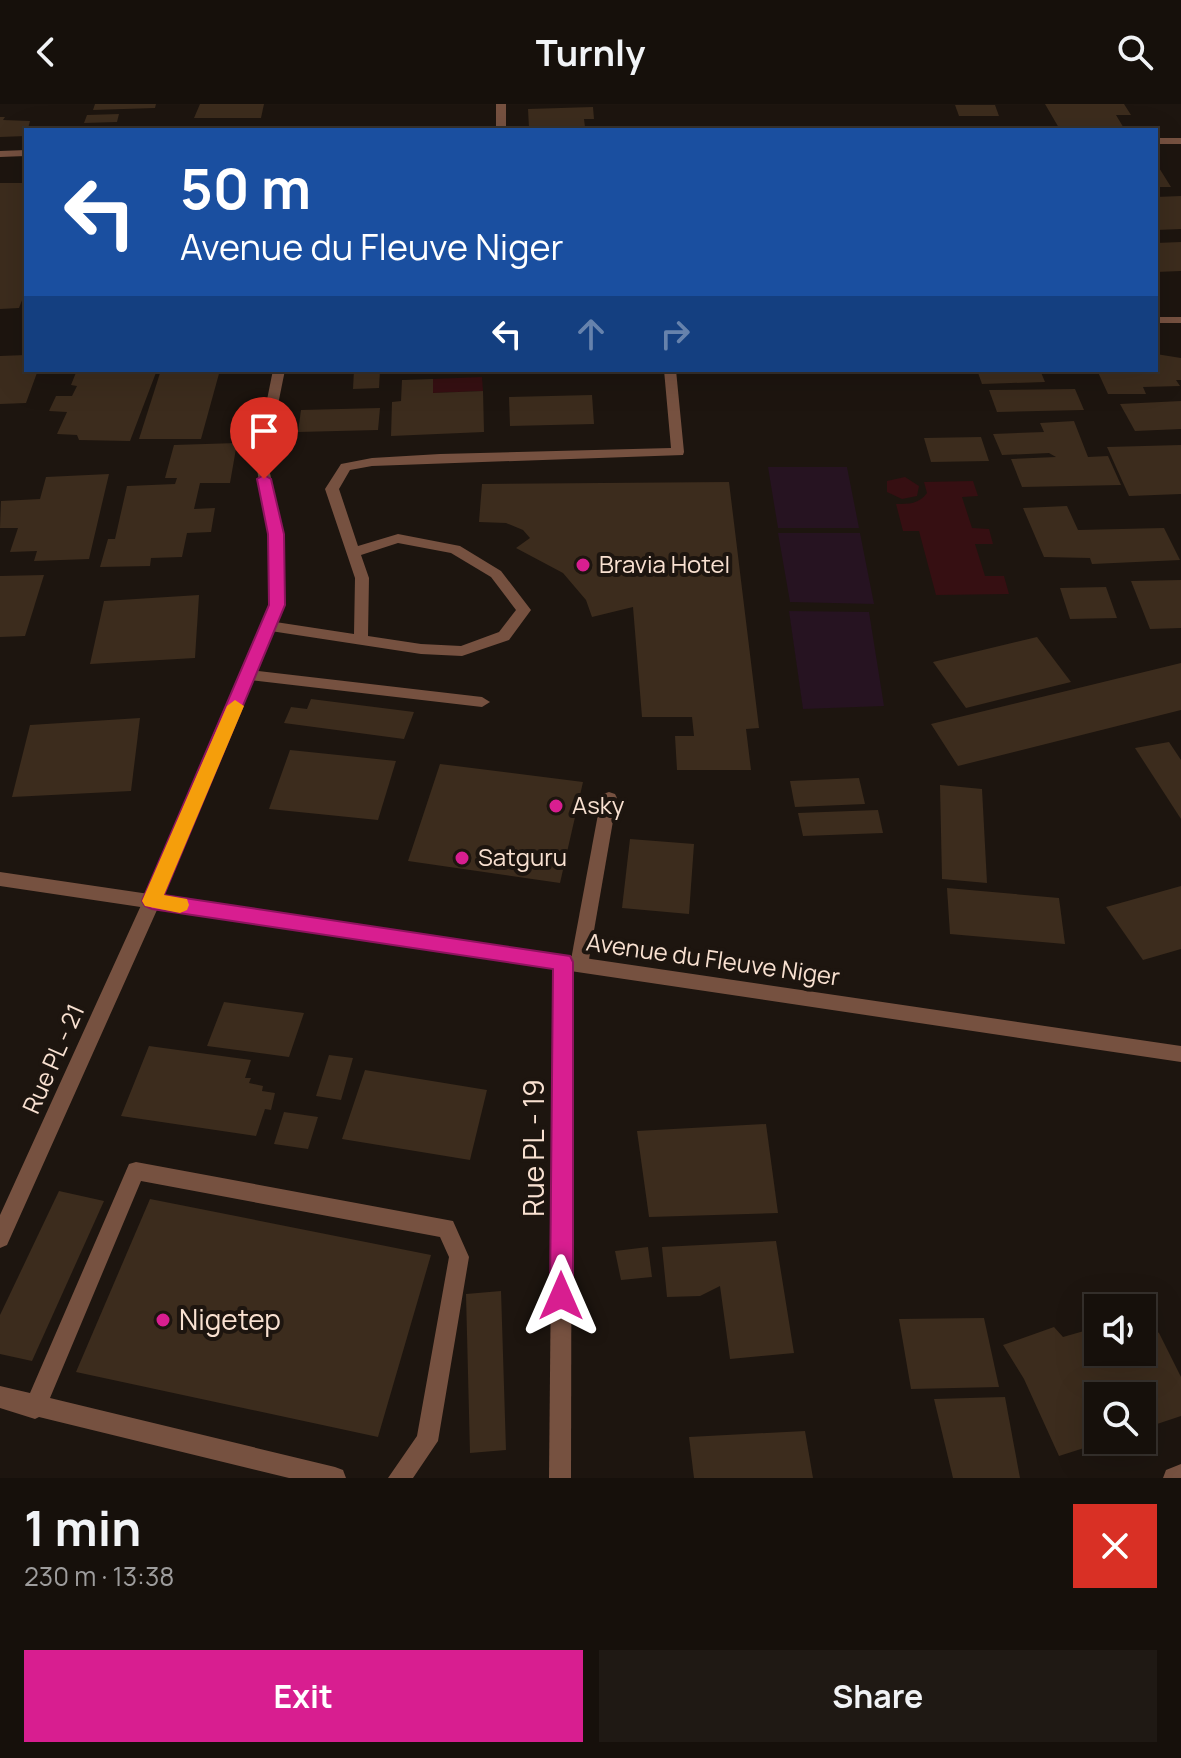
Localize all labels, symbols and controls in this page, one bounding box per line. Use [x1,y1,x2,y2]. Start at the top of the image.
text: Turnly [536,28,645,77]
icon: back [24,30,68,74]
icon: search [1113,30,1157,74]
text: 50 m [180,149,311,226]
icon: left [48,160,152,264]
text: Avenue du Fleuve Niger [180,222,564,271]
icon: left [485,312,529,356]
icon: ahead [569,312,613,356]
icon: right [653,312,697,356]
pin [230,397,298,479]
icon: arrive [242,409,286,453]
place label: Bravia Hotel [599,547,730,580]
marker: Bravia Hotel [574,556,592,574]
place label: Asky [572,788,625,821]
marker: Asky [547,797,565,815]
place label: Satguru [478,840,567,873]
marker: Satguru [453,849,471,867]
street label: Avenue du Fleuve Niger [584,924,842,993]
street label: Rue PL - 21 [14,998,91,1118]
street label: Rue PL - 19 [514,1079,552,1217]
position arrow [519,1254,603,1338]
map controls [1084,1294,1156,1454]
button: sound [1084,1294,1156,1366]
place label: Nigetep [179,1300,281,1338]
marker: Nigetep [154,1311,172,1329]
button: search [1084,1382,1156,1454]
text: 1 min [24,1495,141,1560]
button: close [1073,1504,1157,1588]
text: 230 m · 13:38 [24,1558,174,1594]
button: Exit [24,1650,583,1742]
button: Share [599,1650,1157,1742]

